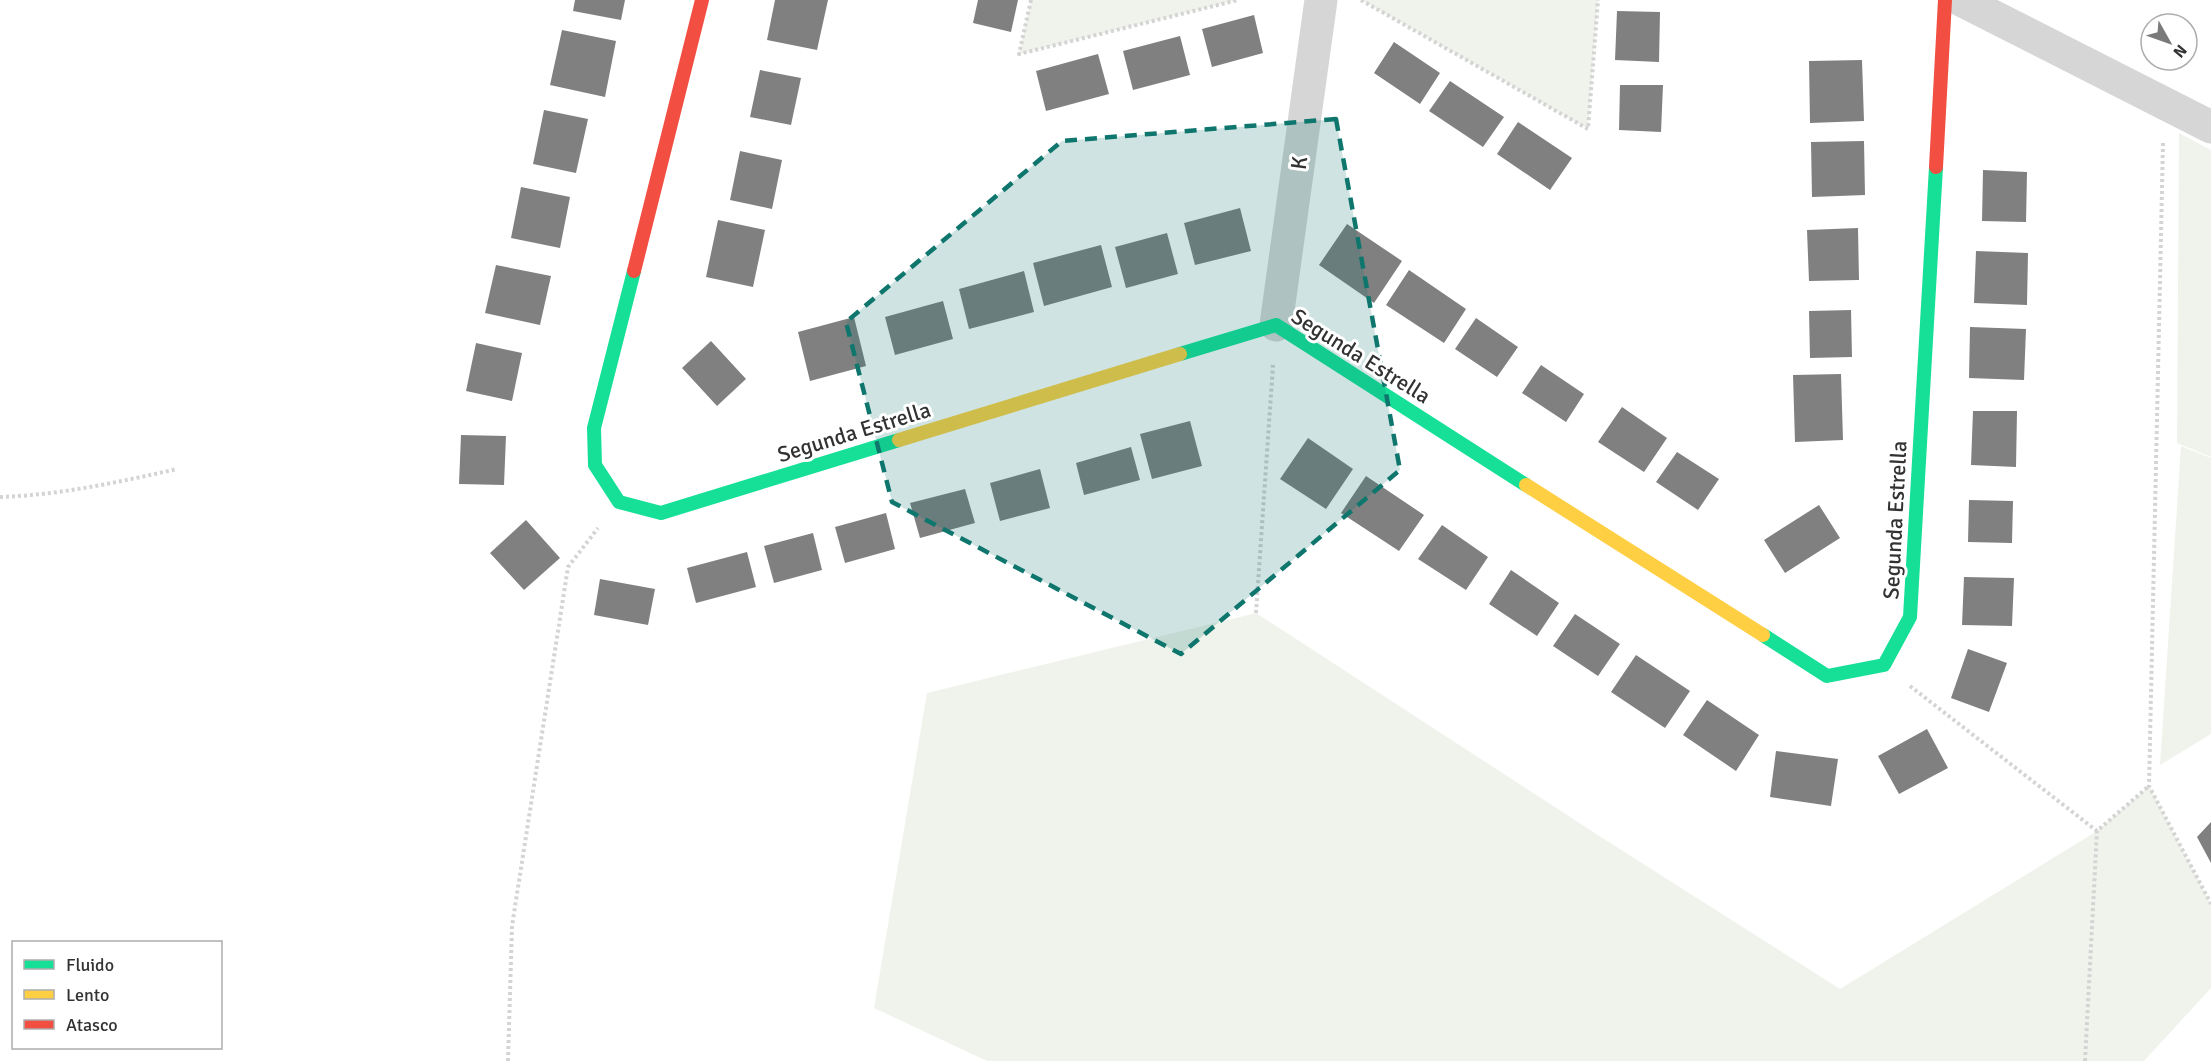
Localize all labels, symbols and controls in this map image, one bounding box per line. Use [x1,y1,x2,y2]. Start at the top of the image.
north arrow [2139,12,2199,72]
text: N [2168,40,2191,62]
street label: K [1285,155,1313,171]
street label: Segunda Estrella [1286,302,1436,410]
street label: Segunda Estrella [774,396,934,468]
street label: Segunda Estrella [1877,440,1913,600]
legend [12,941,222,1049]
text: Fluido [66,954,114,976]
text: Lento [66,984,109,1006]
text: Atasco [66,1014,118,1036]

